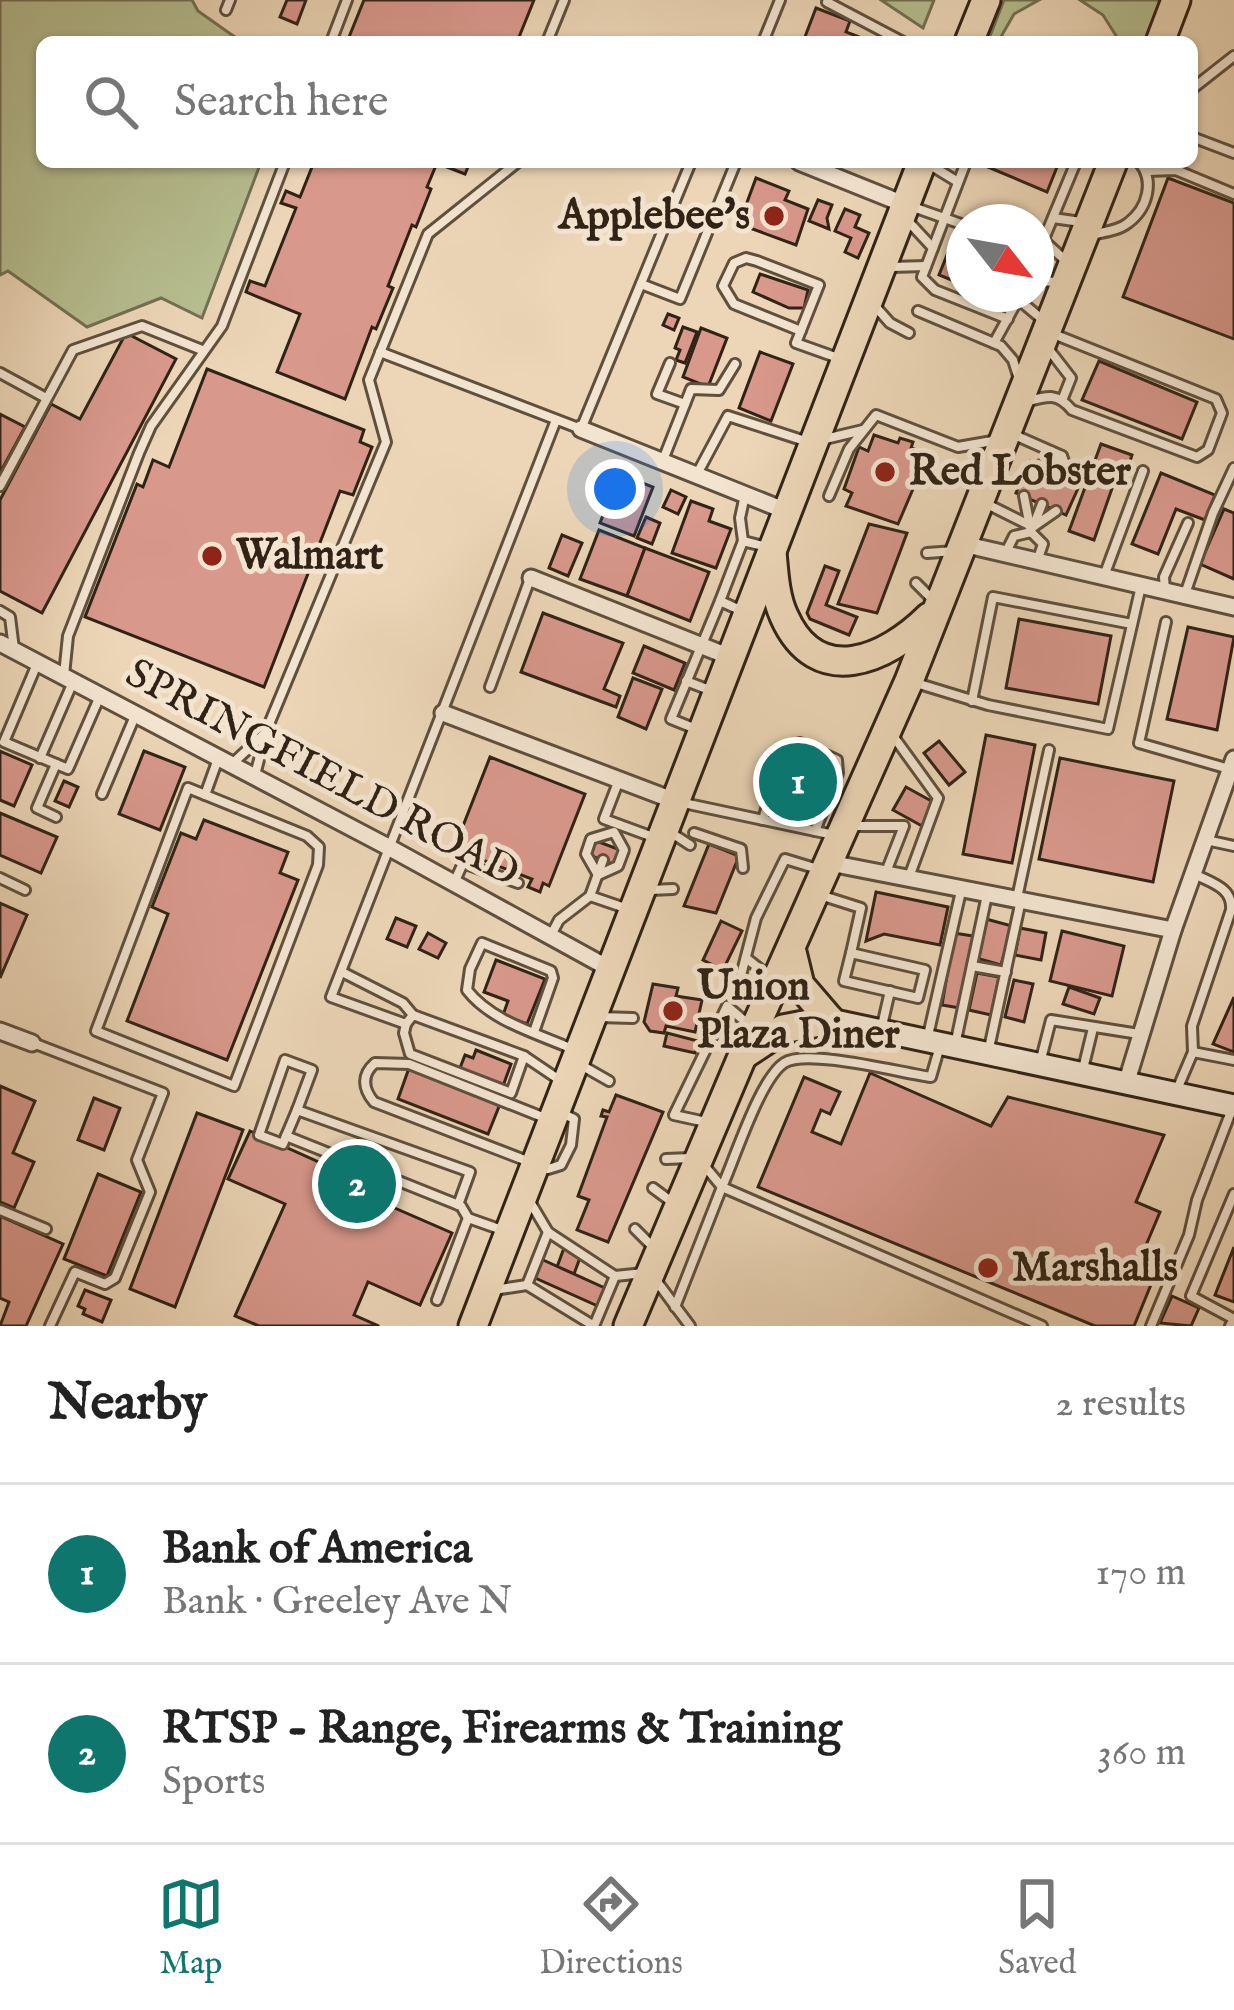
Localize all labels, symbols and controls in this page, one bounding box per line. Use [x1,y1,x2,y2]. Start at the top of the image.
search box [36,36,1198,168]
icon: search [78,69,144,135]
text: Search here [174,74,388,131]
place label: Applebee's [557,190,750,243]
marker: Applebee's [761,203,787,229]
north arrow [946,204,1054,312]
place label: Red Lobster [909,446,1131,499]
your location [585,459,645,519]
marker: Red Lobster [872,459,898,485]
place label: Walmart [236,530,384,583]
marker: Walmart [199,543,225,569]
street label: SPRINGFIELD ROAD [116,648,528,900]
pin: 1 [759,737,837,827]
place label: Union Plaza Diner [697,961,900,1062]
marker: Union Plaza Diner [660,998,686,1024]
pin: 2 [318,1139,396,1229]
place label: Marshalls [1012,1242,1178,1295]
marker: Marshalls [975,1255,1001,1281]
text: Nearby [48,1372,207,1437]
text: 2 results [1055,1380,1186,1429]
text: Bank of America [162,1521,472,1578]
text: 1 [80,1549,94,1598]
text: 170 m [1095,1549,1186,1598]
text: Bank · Greeley Ave N [162,1578,512,1627]
text: RTSP - Range, Firearms & Training [162,1701,842,1758]
text: 2 [78,1729,96,1778]
text: 360 m [1097,1729,1186,1778]
text: Sports [162,1758,265,1807]
tab: Map [158,1871,224,1985]
tab: Directions [539,1871,683,1985]
tab: Saved [998,1871,1076,1985]

